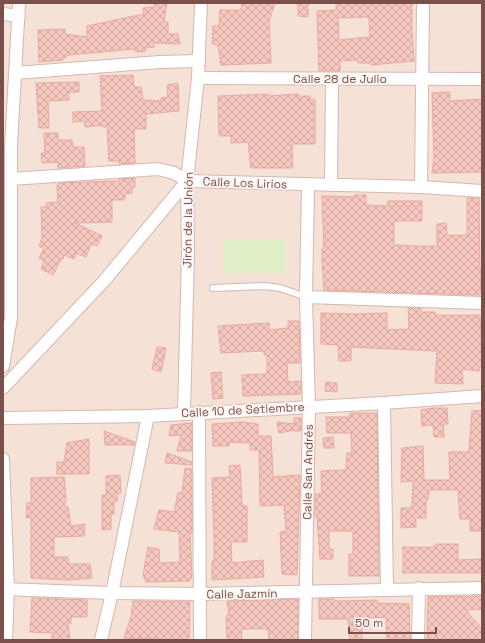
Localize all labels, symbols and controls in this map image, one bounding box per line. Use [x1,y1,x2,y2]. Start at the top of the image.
street label: Calle 28 de Julio [293,71,387,87]
street label: Jirón de la Unión [179,172,197,268]
street label: Calle Los Lirios [202,174,288,192]
street label: Calle 10 de Setiembre [181,399,305,421]
street label: Calle San Andrés [299,424,317,520]
street label: Calle Jazmín [206,585,278,603]
scale bar [349,609,436,635]
text: 50 m [355,615,383,631]

